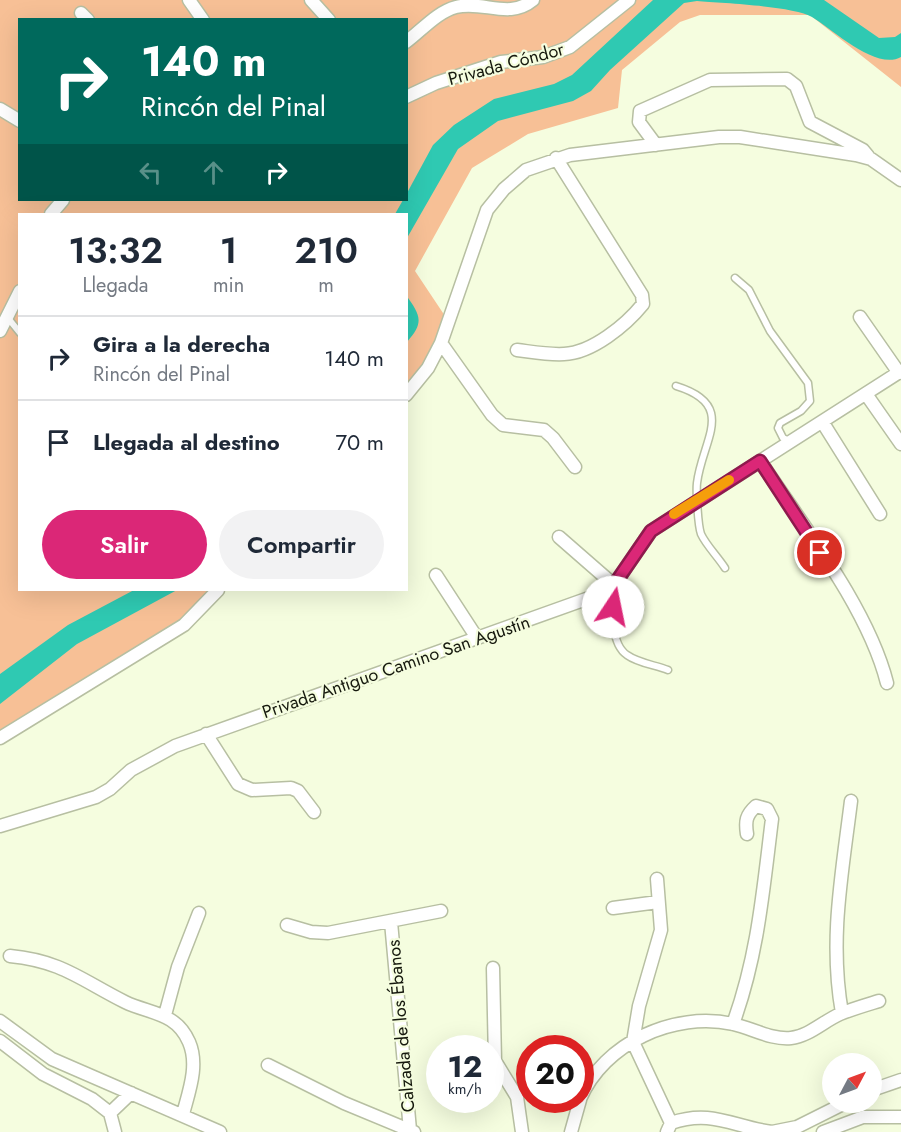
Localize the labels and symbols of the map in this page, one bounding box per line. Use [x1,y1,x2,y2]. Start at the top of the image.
street label: Privada Cóndor [445,36,568,92]
pin [794,527,845,578]
position arrow [581,575,645,639]
street label: Privada Antiguo Camino San Agustín [259,609,533,725]
street label: Calzada de los Ébanos [380,939,422,1113]
speed limit sign: 20 [516,1035,594,1113]
north arrow [822,1053,882,1113]

